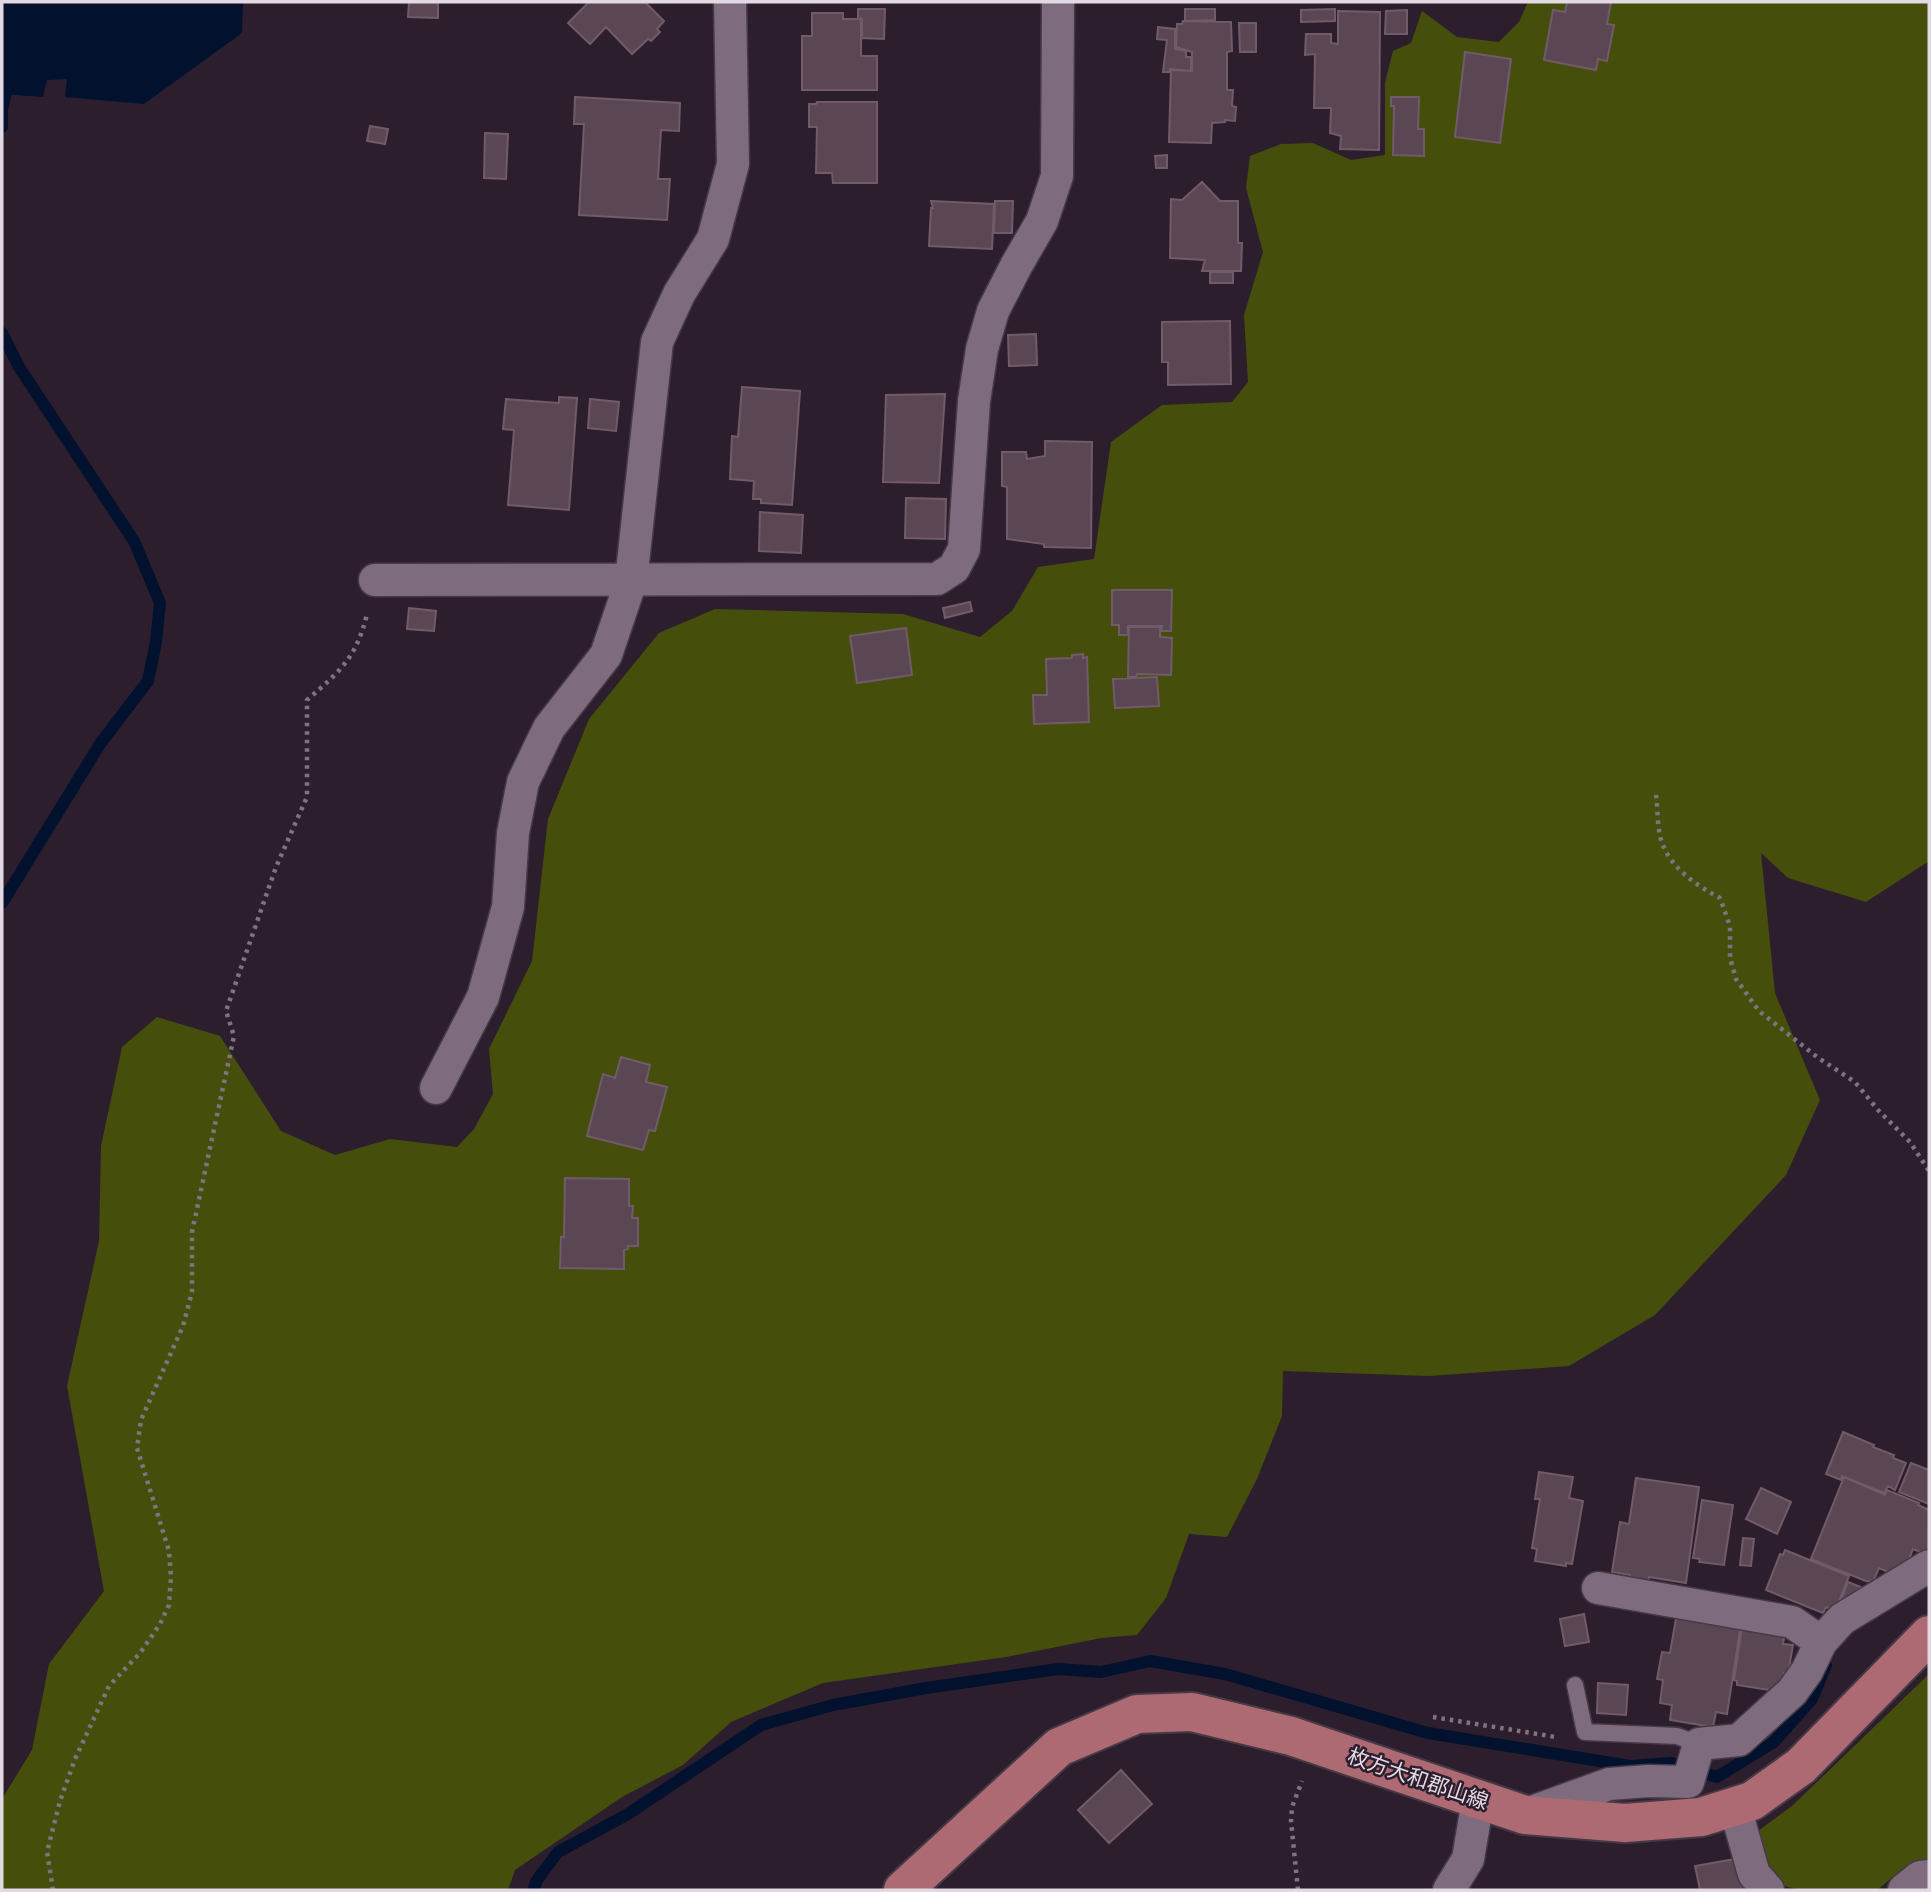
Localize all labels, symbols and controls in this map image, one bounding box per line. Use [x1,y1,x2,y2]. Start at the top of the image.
street label: 枚方大和郡山線 [1344,1741,1492,1815]

